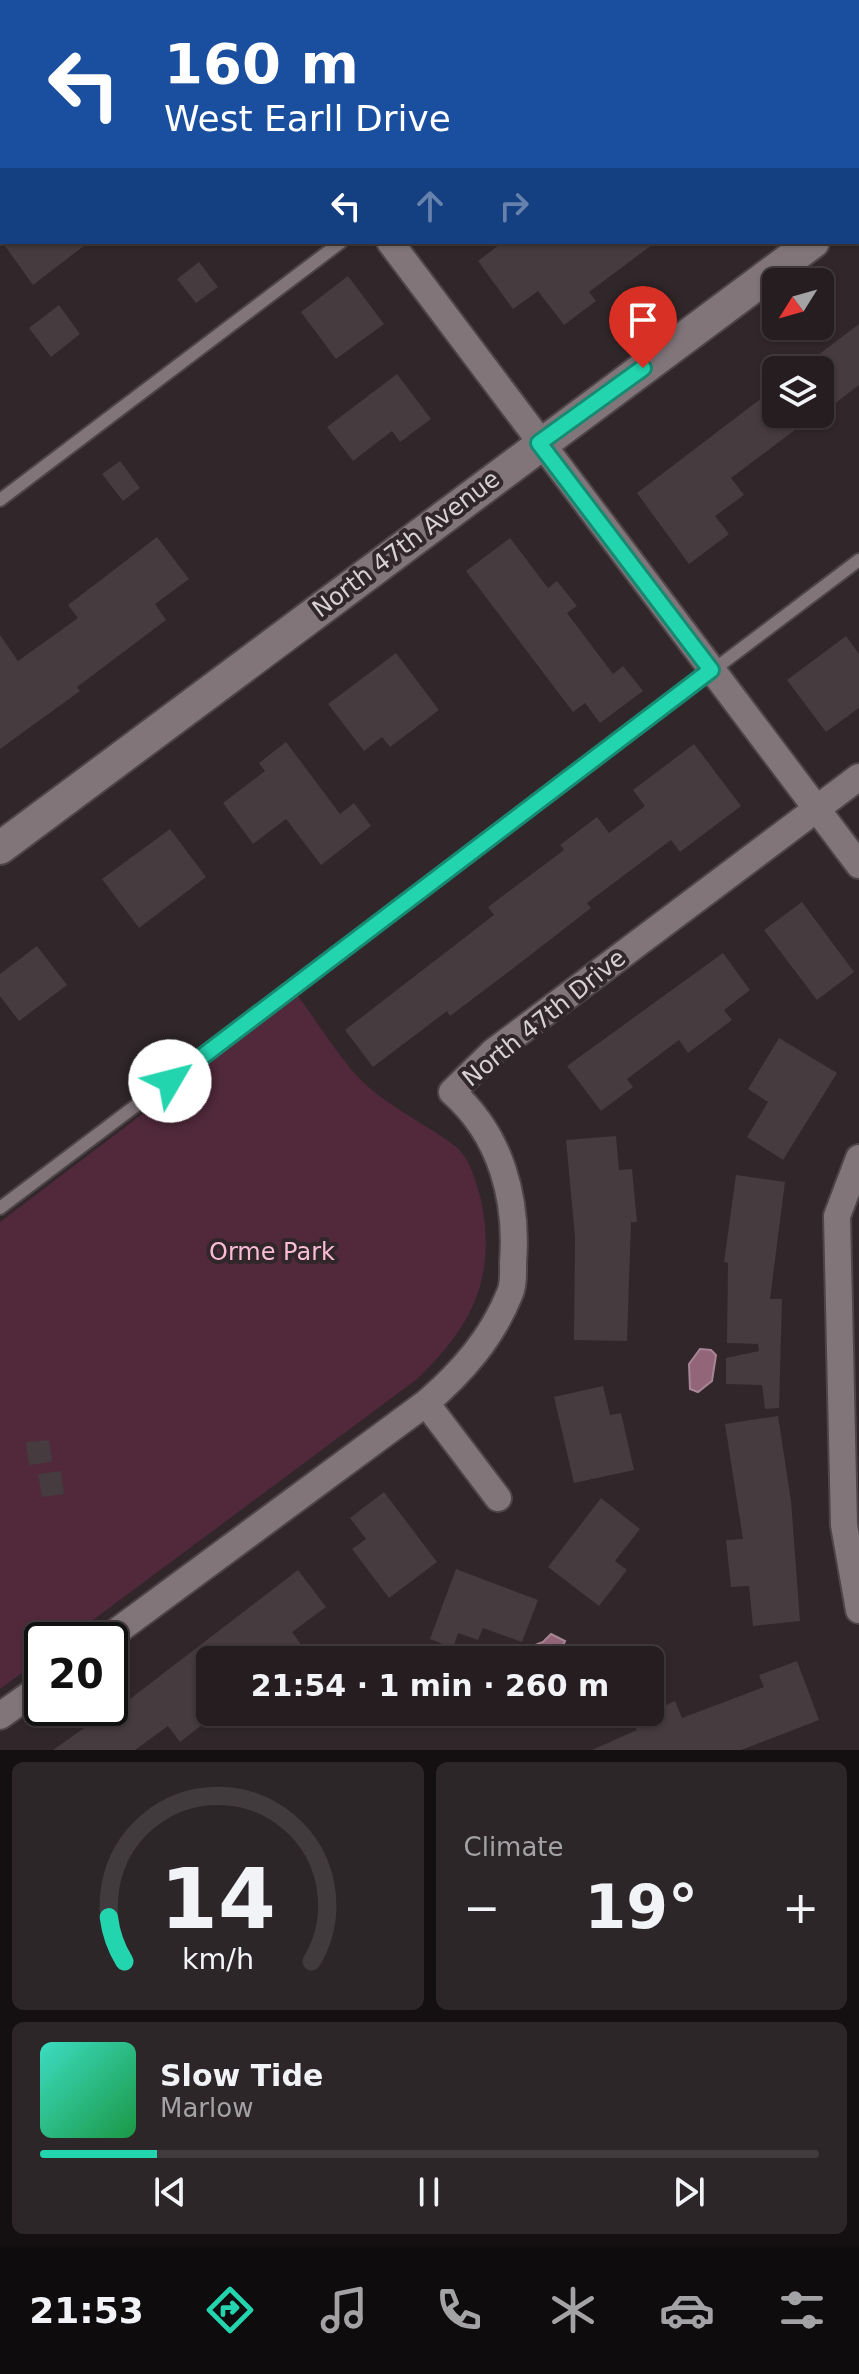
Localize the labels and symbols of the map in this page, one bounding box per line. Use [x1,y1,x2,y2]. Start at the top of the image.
north arrow [762,268,834,340]
pin [609,286,677,368]
street label: North 47th Avenue [307,465,505,623]
street label: North 47th Drive [457,944,631,1092]
position arrow [128,1039,212,1123]
park label: Orme Park [209,1238,335,1266]
speed limit sign: 20 [24,1622,128,1726]

